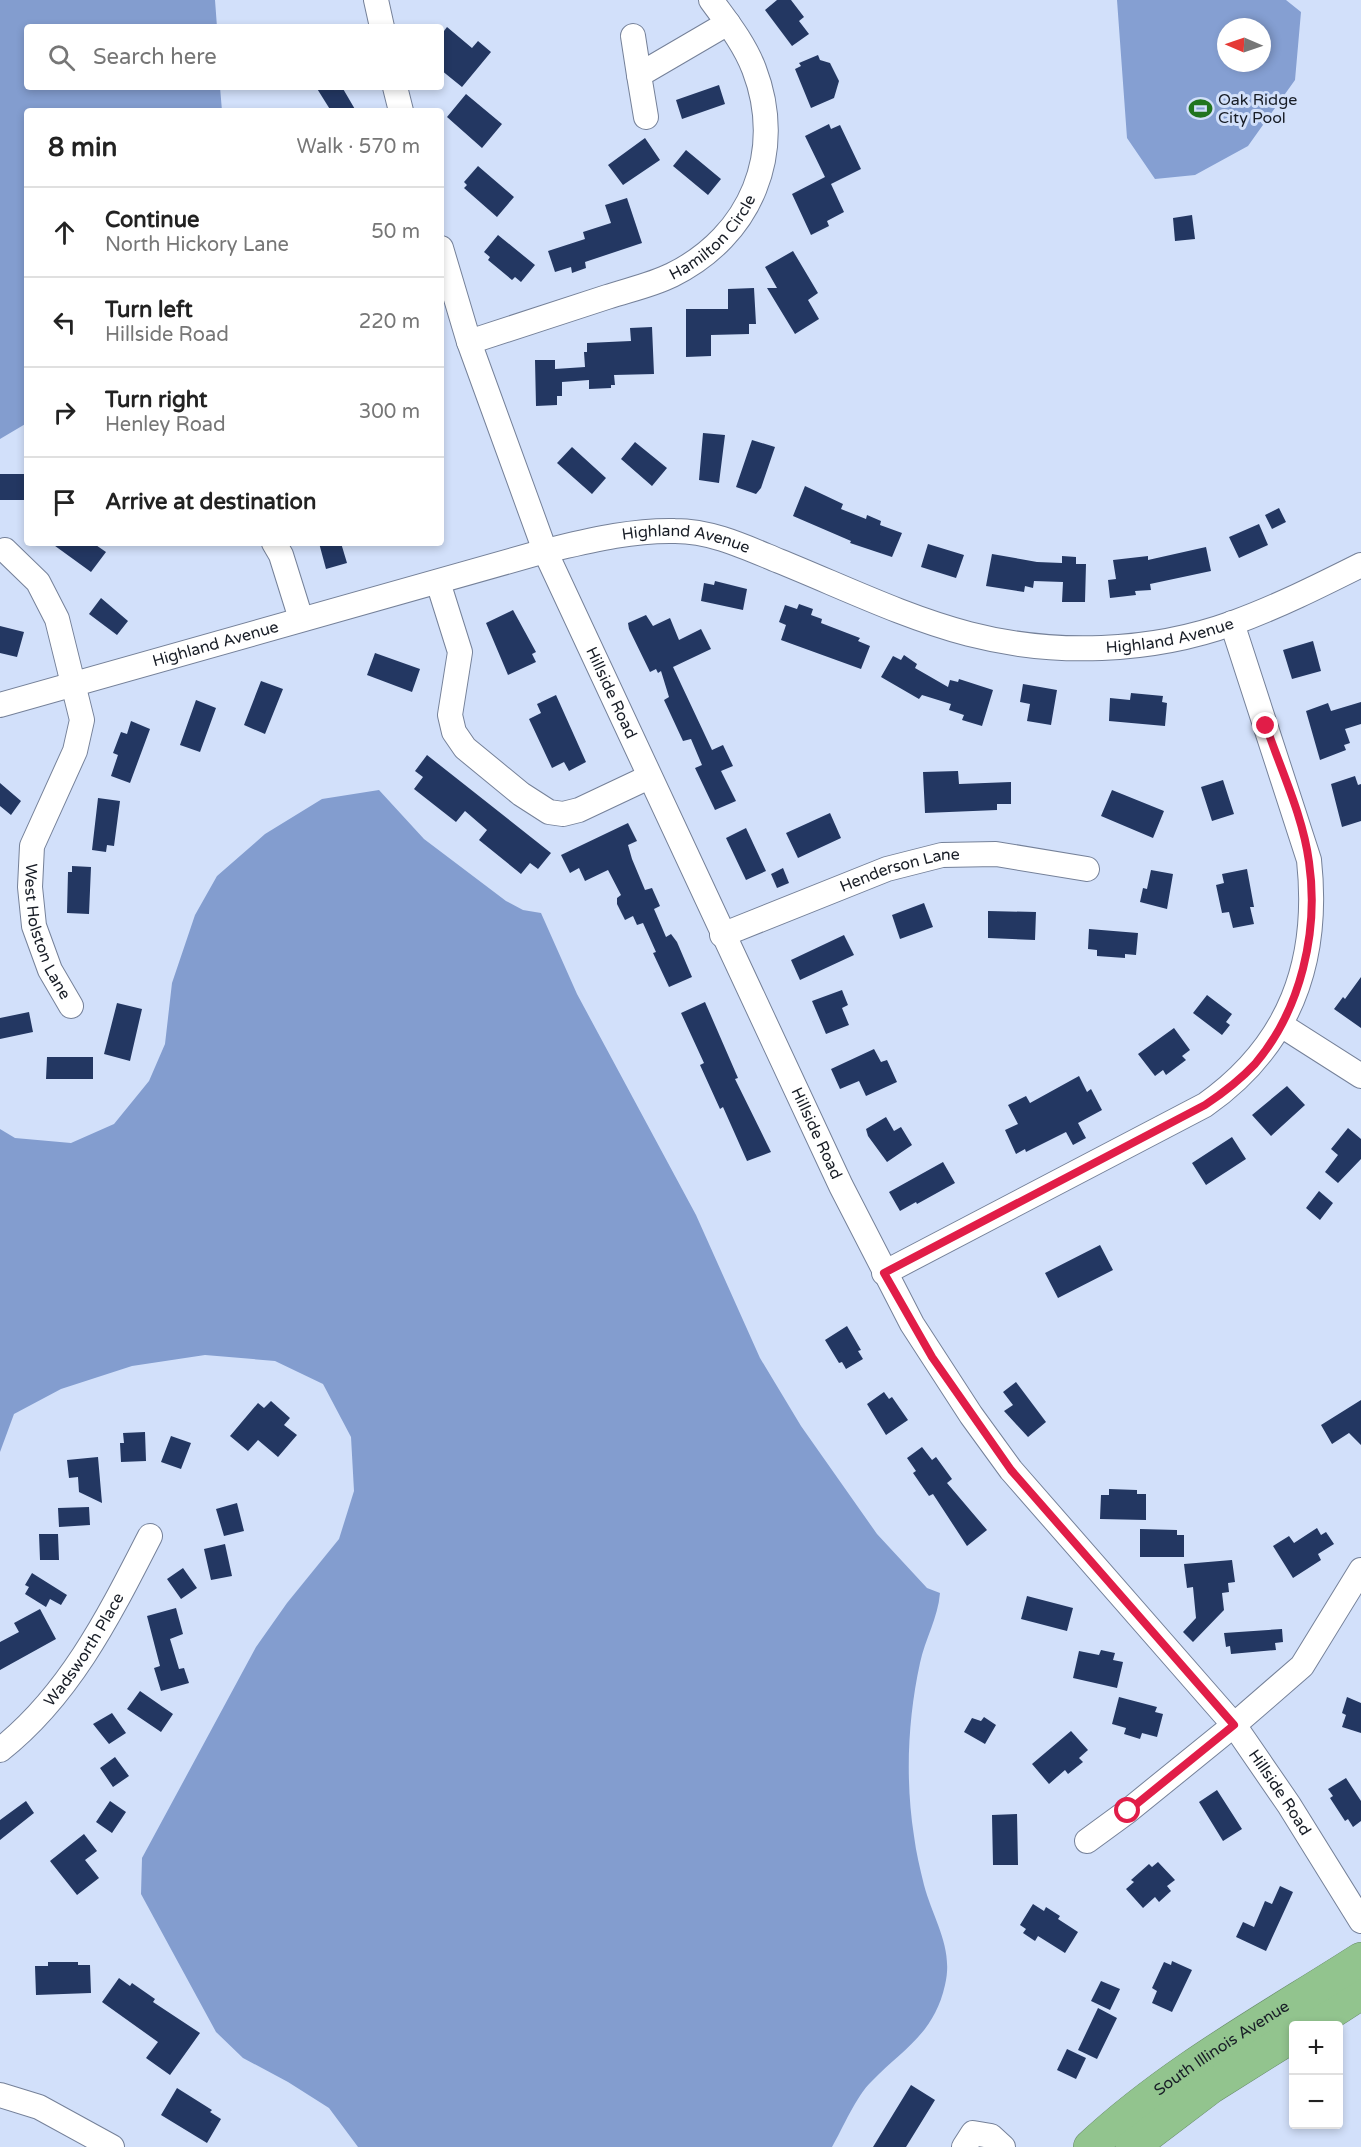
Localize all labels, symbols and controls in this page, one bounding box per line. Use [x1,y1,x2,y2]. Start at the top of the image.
north arrow [1217,18,1271,72]
search box [24,24,444,90]
icon: search [45,41,78,74]
text: Search here [93,44,217,70]
place label: Oak Ridge City Pool [1218,90,1297,128]
sports icon: Oak Ridge City Pool [1187,96,1213,122]
text: 8 min [48,132,117,163]
text: Walk · 570 m [297,135,420,159]
street label: Hamilton Circle [666,191,760,285]
text: Continue [105,207,200,233]
icon: ahead [48,216,81,249]
text: 50 m [371,220,420,244]
text: North Hickory Lane [105,233,289,257]
text: Turn left [105,297,193,323]
icon: left [48,306,81,339]
text: 220 m [359,310,420,334]
text: Hillside Road [105,323,229,347]
text: Turn right [105,387,207,413]
icon: right [48,396,81,429]
text: 300 m [359,400,420,424]
text: Henley Road [105,413,226,437]
icon: arrive [48,486,81,519]
text: Arrive at destination [105,489,316,515]
street label: Highland Avenue [621,521,753,558]
street label: Highland Avenue [1105,614,1236,658]
street label: Highland Avenue [150,617,281,671]
street label: Hillside Road [581,644,641,742]
route end [1252,712,1278,738]
street label: Henderson Lane [837,845,960,897]
street label: West Holston Lane [20,863,75,1003]
street label: Hillside Road [786,1084,846,1183]
street label: Wadsworth Place [40,1589,129,1711]
street label: Hillside Road [1244,1746,1315,1839]
route start [1114,1797,1140,1823]
street label: South Illinois Avenue [1150,1996,1293,2100]
map controls [1289,2021,1343,2129]
button: + [1289,2021,1343,2075]
button: − [1289,2075,1343,2129]

